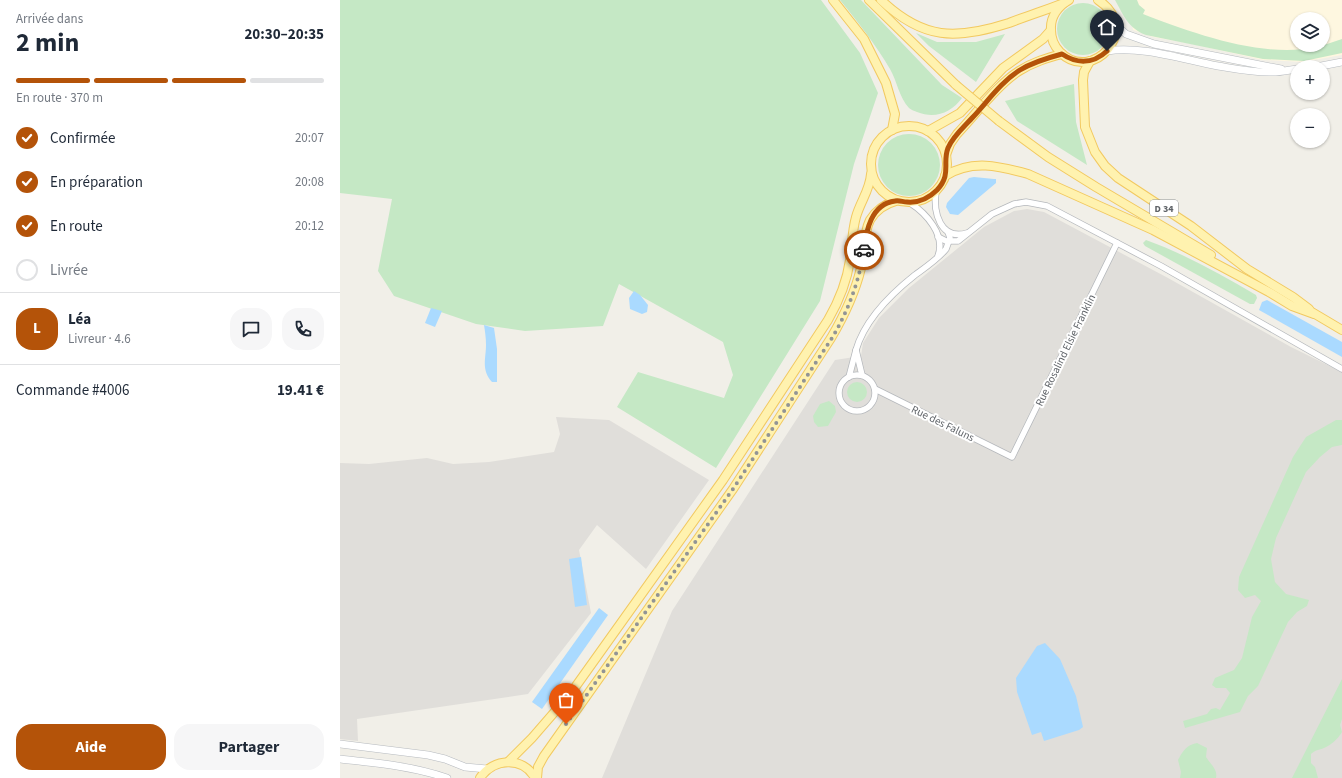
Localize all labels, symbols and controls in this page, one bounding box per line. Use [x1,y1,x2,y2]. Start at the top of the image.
text: Arrivée dans [16,10,83,28]
pin [1090,10,1124,51]
map controls [1290,12,1330,148]
button: layers [1290,12,1330,52]
icon: home [1096,16,1118,38]
text: 2 min [16,24,79,61]
text: 20:30–20:35 [244,24,324,45]
button: + [1290,60,1330,100]
text: En route · 370 m [16,89,103,107]
button: − [1290,108,1330,148]
icon: check [16,127,38,149]
text: Confirmée [50,128,116,149]
text: 20:07 [295,129,324,147]
icon: check [16,171,38,193]
text: En préparation [50,172,143,193]
text: 20:08 [295,173,324,191]
road number: D 34 [1150,200,1178,216]
icon: check [16,215,38,237]
text: En route [50,216,103,237]
text: 20:12 [295,217,324,235]
courier [844,230,884,270]
icon: car [853,239,875,261]
text: Livrée [50,260,88,281]
street label: Rue Rosalind Elsie Franklin [1032,292,1099,409]
button: chat [230,308,272,350]
button: phone [282,308,324,350]
text: Léa [68,309,91,330]
text: L [33,318,41,339]
text: Livreur · 4.6 [68,330,131,348]
text: Commande #4006 [16,380,129,401]
text: 19.41 € [277,380,324,401]
street label: Rue des Faluns [909,402,977,445]
pin [549,683,583,724]
icon: bag [555,689,577,711]
button: Aide [16,724,166,770]
button: Partager [174,724,324,770]

